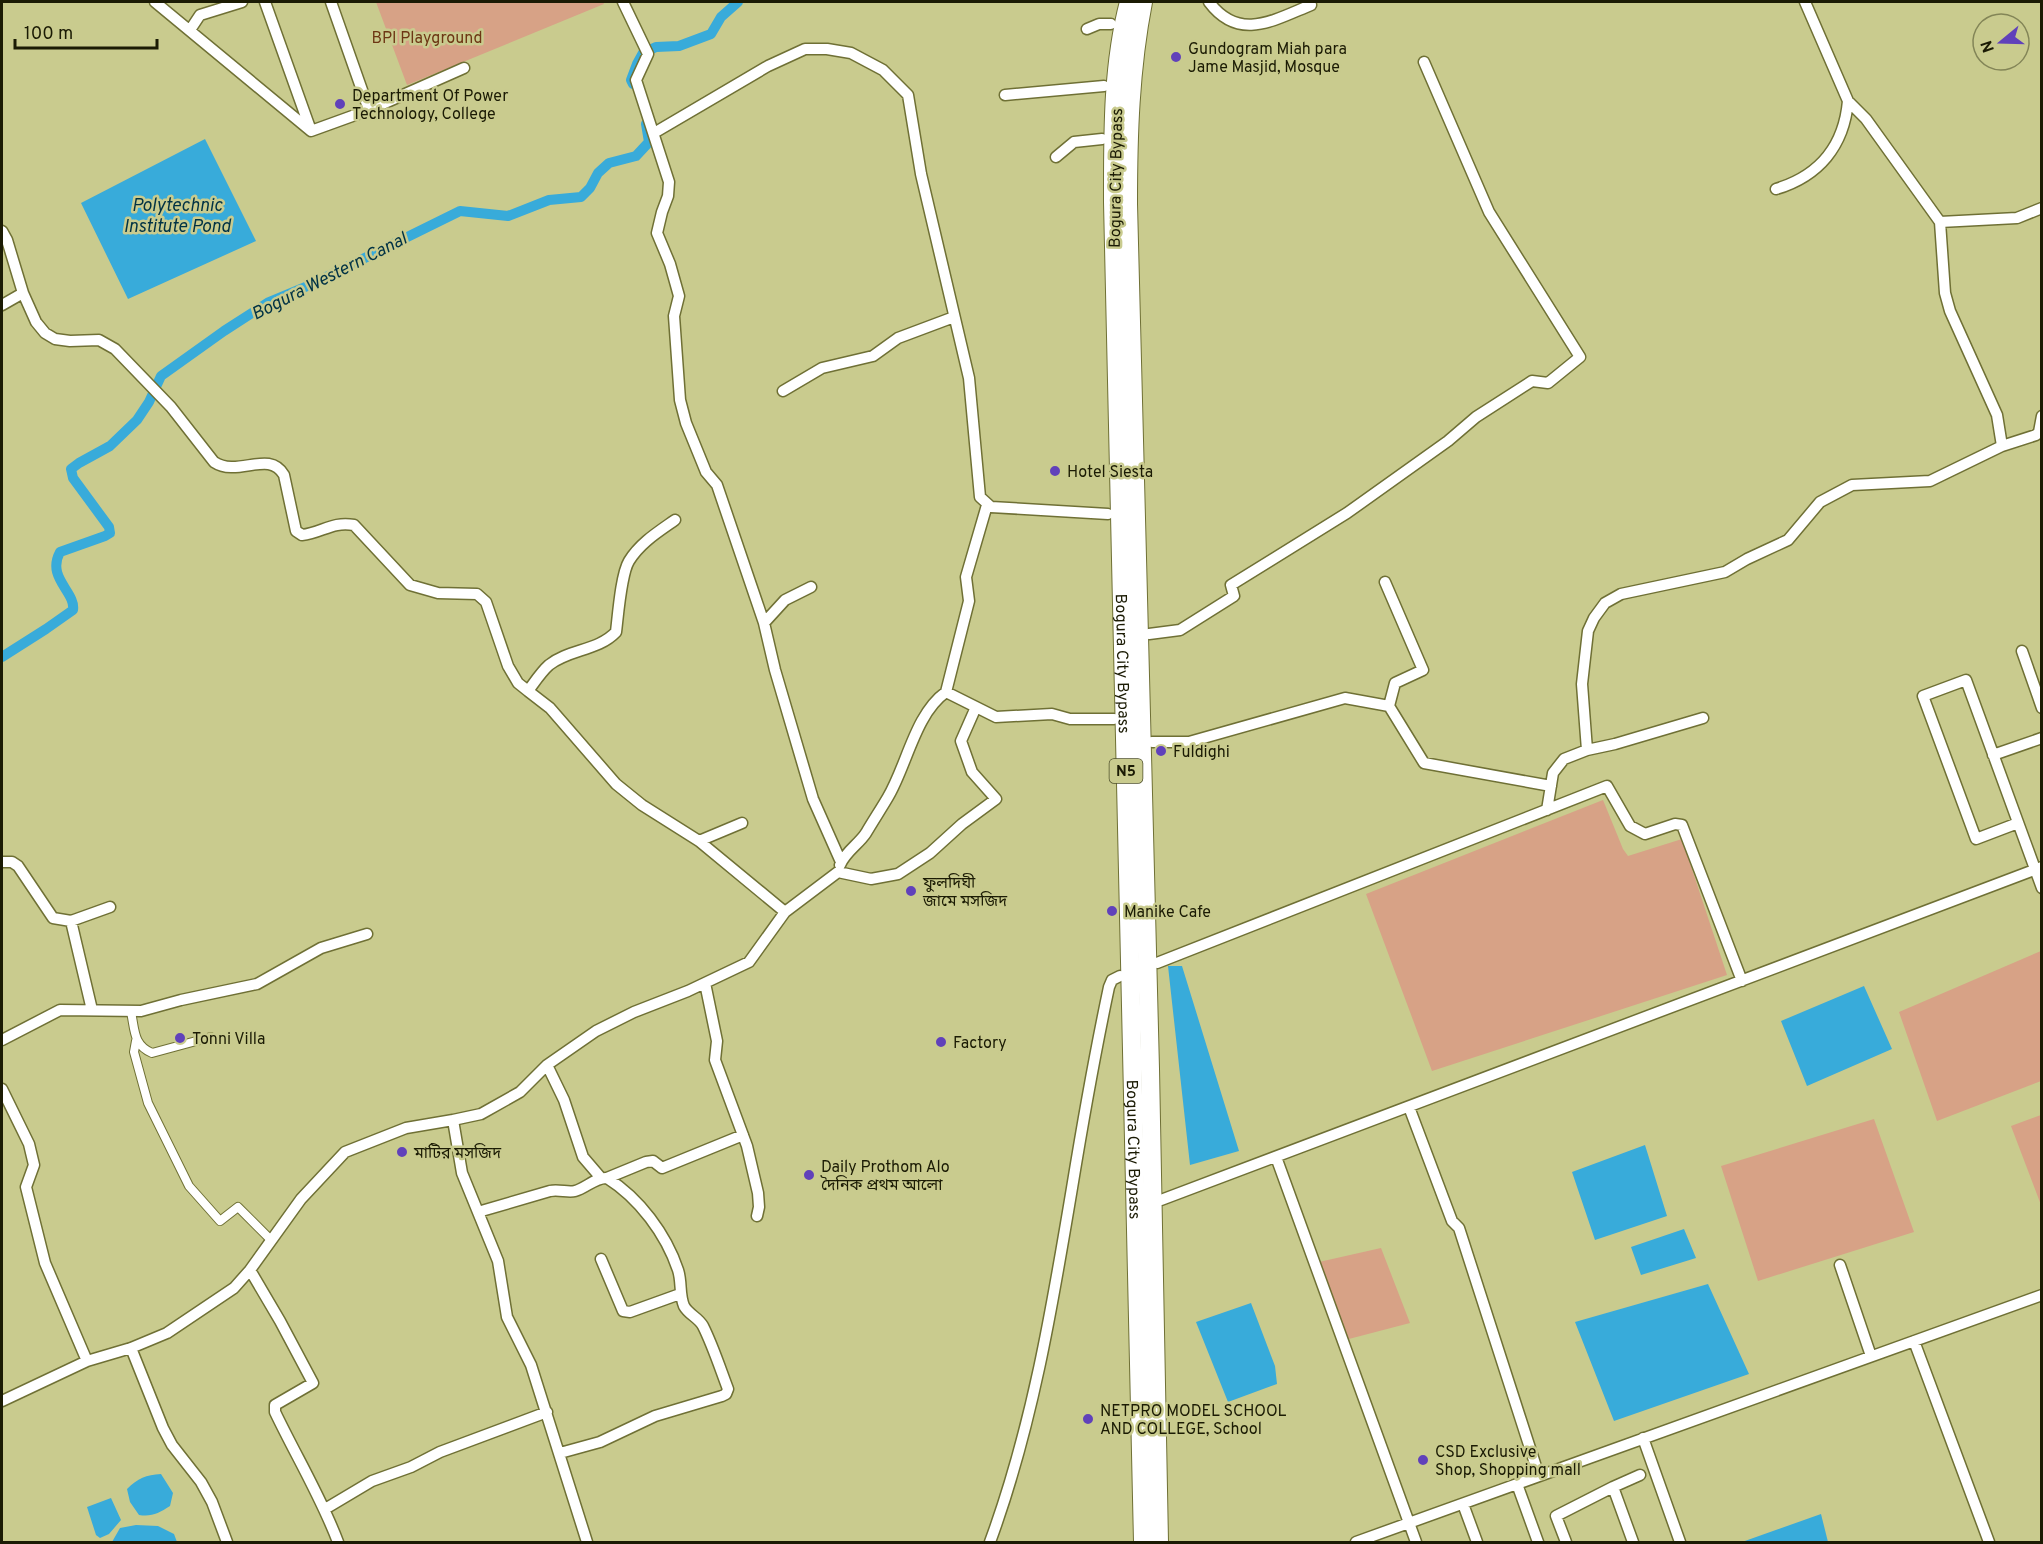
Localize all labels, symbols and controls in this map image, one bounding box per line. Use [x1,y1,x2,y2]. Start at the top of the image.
scale bar [15,12,158,50]
north arrow [1971,12,2031,72]
text: 100 m [24,23,73,46]
park label: BPI Playground [371,29,483,49]
text: N [1977,38,2000,55]
place label: Gundogram Miah para Jame Masjid, Mosque [1188,40,1347,78]
marker: Gundogram Miah para Jame Masjid, Mosque [1169,50,1183,64]
place label: Department Of Power Technology, College [352,87,508,125]
marker: Department Of Power Technology, College [333,97,347,111]
street label: Bogura City Bypass [1106,108,1128,248]
water label: Polytechnic Institute Pond [123,195,232,239]
water label: Bogura Western Canal [248,227,413,327]
place label: Hotel Siesta [1067,463,1153,483]
marker: Hotel Siesta [1048,464,1062,478]
street label: Bogura City Bypass [1110,594,1133,734]
place label: Fuldighi [1173,743,1230,763]
marker: Fuldighi [1154,744,1168,758]
road number: N5 [1110,759,1142,783]
place label: ফুলদিঘী জামে মসজিদ [922,873,1008,912]
marker: ফুলদিঘী জামে মসজিদ [904,884,918,898]
place label: Manike Cafe [1124,903,1211,923]
marker: Manike Cafe [1105,904,1119,918]
place label: Tonni Villa [192,1030,265,1050]
marker: Tonni Villa [173,1031,187,1045]
place label: Factory [953,1034,1007,1054]
marker: Factory [934,1035,948,1049]
street label: Bogura City Bypass [1121,1079,1144,1220]
place label: মাটির মসজিদ [413,1143,502,1164]
marker: মাটির মসজিদ [395,1145,409,1159]
place label: Daily Prothom Alo দৈনিক প্রথম আলো [820,1158,950,1196]
marker: Daily Prothom Alo দৈনিক প্রথম আলো [802,1168,816,1182]
place label: NETPRO MODEL SCHOOL AND COLLEGE, School [1100,1402,1287,1440]
marker: NETPRO MODEL SCHOOL AND COLLEGE, School [1081,1412,1095,1426]
place label: CSD Exclusive Shop, Shopping mall [1435,1443,1581,1481]
marker: CSD Exclusive Shop, Shopping mall [1416,1453,1430,1467]

